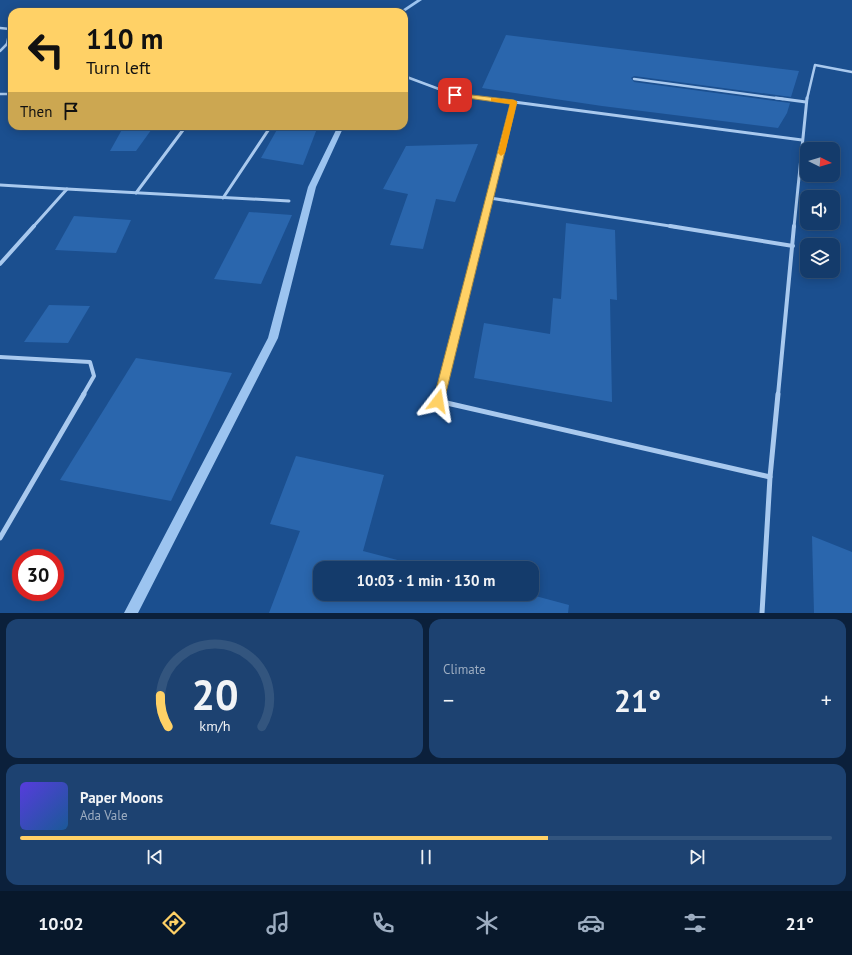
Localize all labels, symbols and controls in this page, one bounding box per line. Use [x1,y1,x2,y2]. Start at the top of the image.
text: 110 m [86,20,163,57]
icon: left [20,24,72,76]
text: Turn left [86,56,151,79]
pin [438,78,472,112]
icon: arrive [444,84,466,106]
icon: arrive [60,100,82,122]
text: Then [20,102,52,121]
north arrow [800,142,840,182]
map controls [800,142,840,278]
button: sound [800,190,840,230]
button: layers [800,238,840,278]
position arrow [417,380,459,422]
speed limit sign: 30 [12,549,64,601]
text: 10:03 · 1 min · 130 m [357,571,495,590]
text: Climate [443,661,486,678]
text: 20 [191,667,238,720]
text: 21° [614,681,661,720]
text: − [443,686,454,714]
text: + [821,686,832,714]
text: km/h [199,715,230,734]
text: Paper Moons [80,788,163,807]
text: Ada Vale [80,807,128,824]
icon: previous [144,846,166,868]
icon: pause [415,846,437,868]
icon: next [686,846,708,868]
icon: directions [160,909,188,937]
icon: music [264,909,292,937]
icon: phone [369,909,397,937]
icon: climate [473,909,501,937]
icon: car [577,909,605,937]
icon: filters [681,909,709,937]
text: 10:02 [38,912,84,935]
text: 21° [786,912,814,935]

